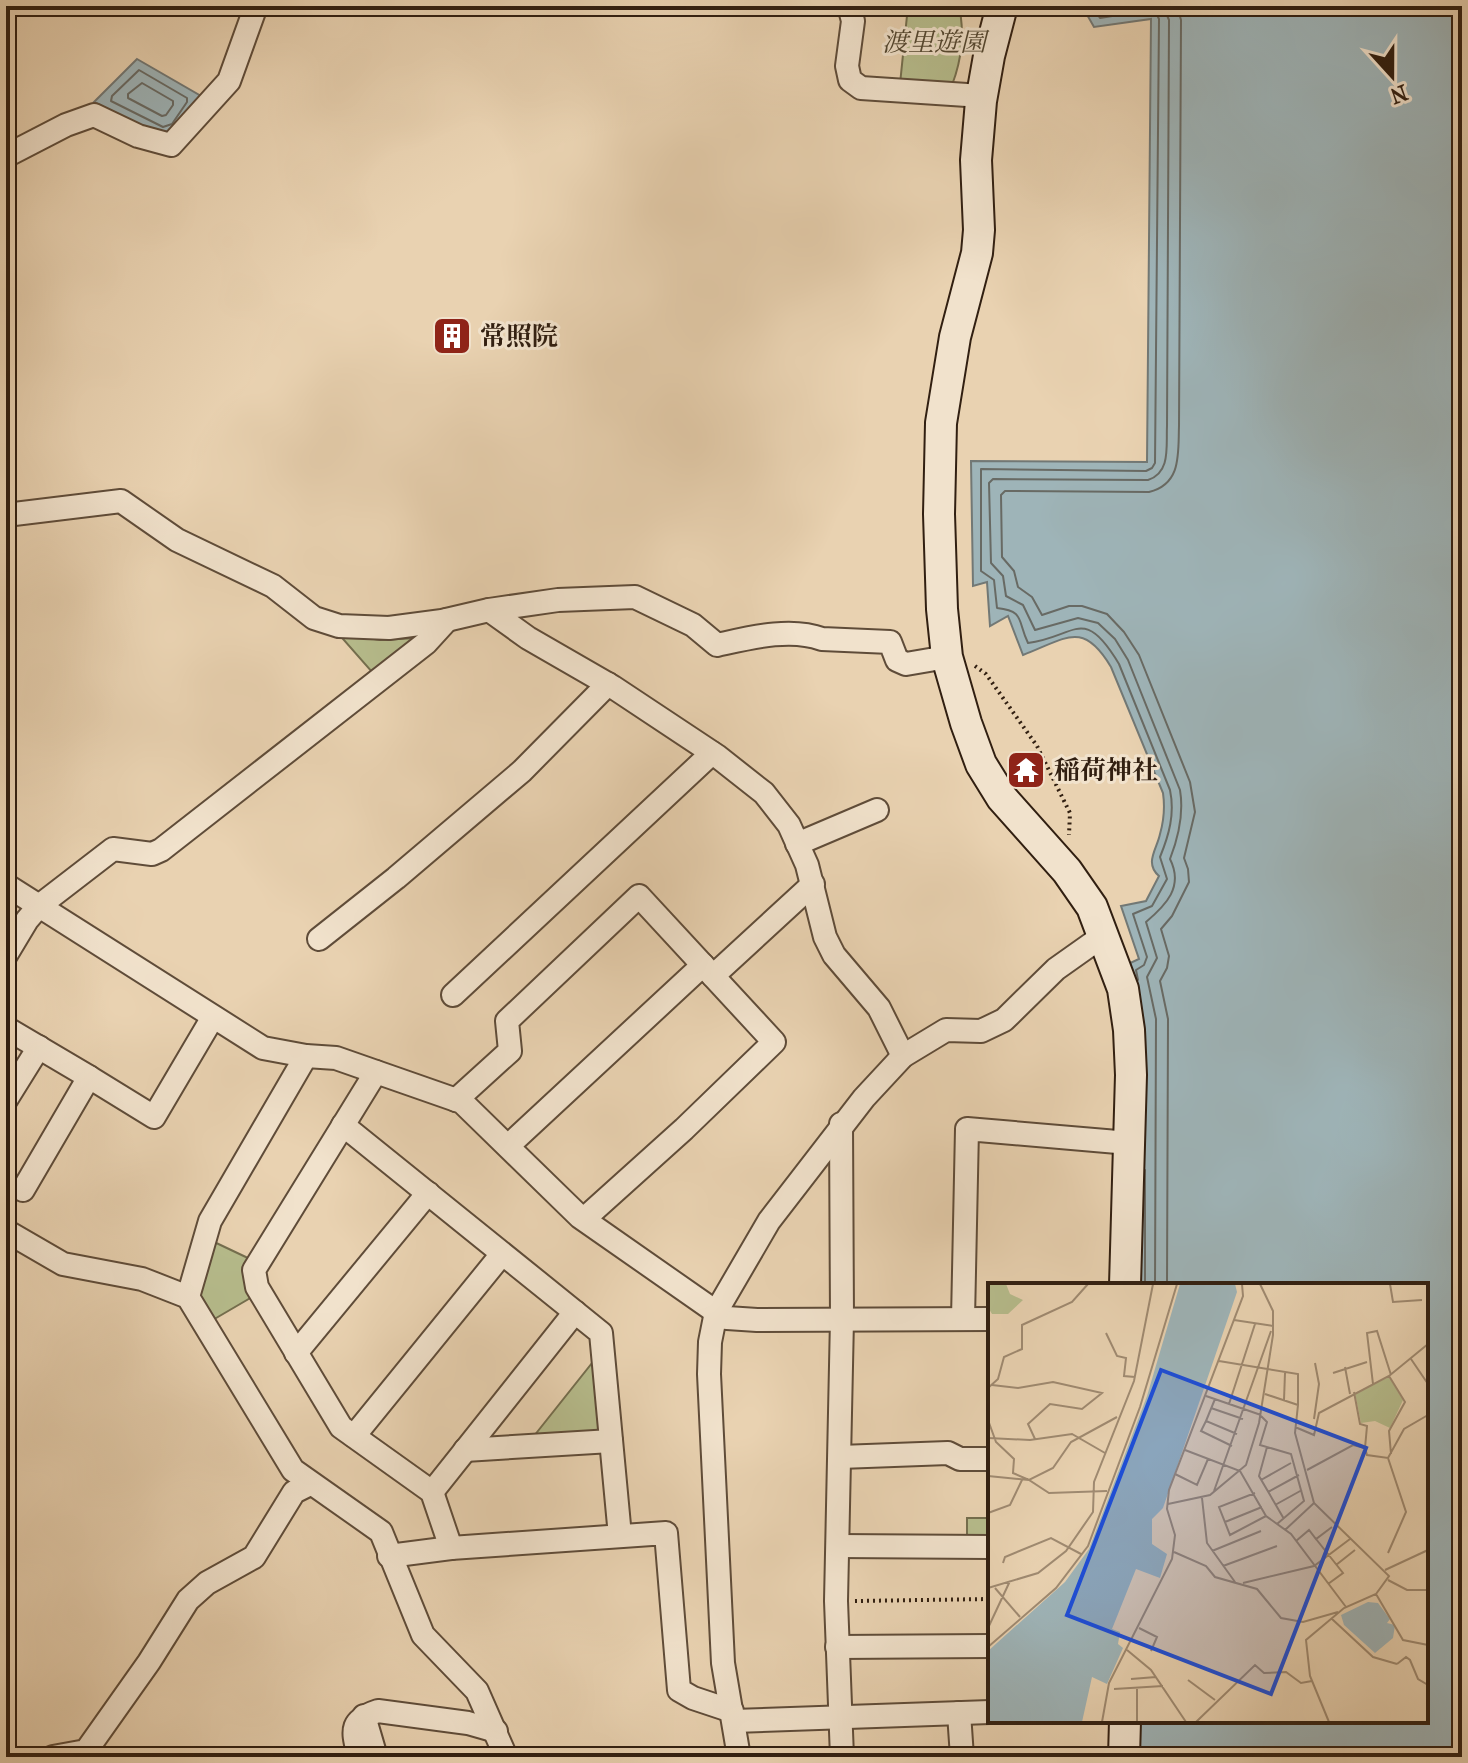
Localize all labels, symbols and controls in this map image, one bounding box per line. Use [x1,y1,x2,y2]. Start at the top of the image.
park label: 渡里遊園 [882,27,990,58]
north arrow [1352,36,1432,116]
text: N [1386,79,1411,109]
building icon: 常照院 [431,315,473,357]
place label: 常照院 [480,321,558,352]
temple icon: 稲荷神社 [1005,749,1047,791]
place label: 稲荷神社 [1054,755,1158,786]
inset map [988,1283,1428,1723]

